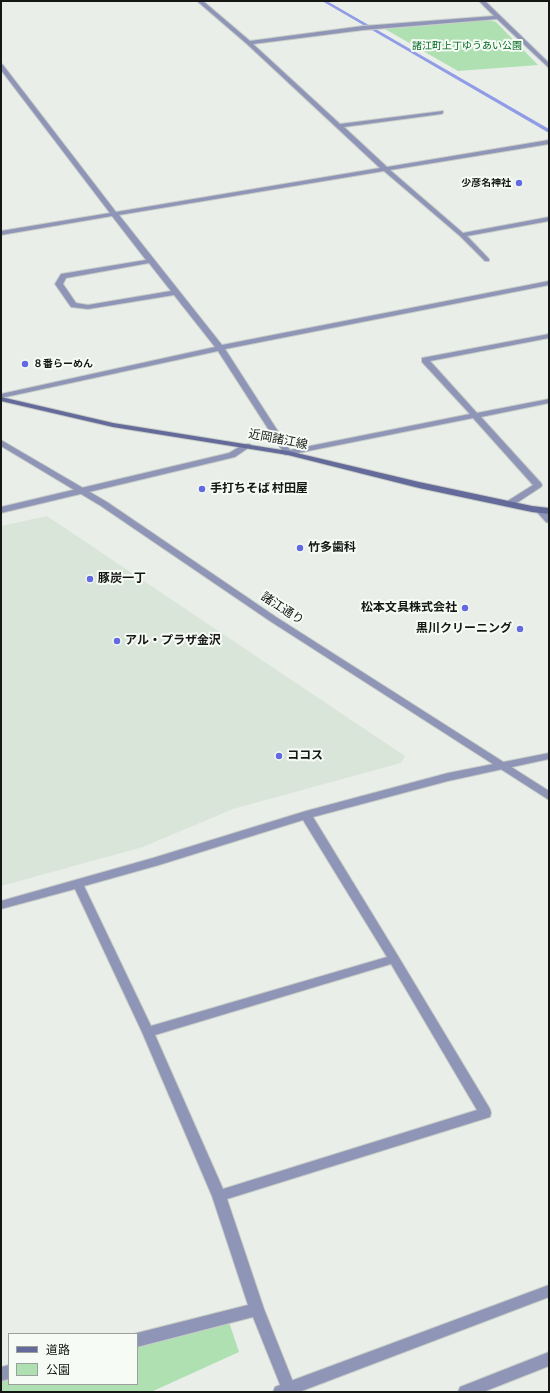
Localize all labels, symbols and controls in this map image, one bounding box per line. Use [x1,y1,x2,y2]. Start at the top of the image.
park label: 諸江町上丁ゆうあい公園 [412,40,522,52]
place label: 少彦名神社 [461,177,511,189]
marker: 少彦名神社 [514,178,524,188]
place label: ８番らーめん [33,358,93,370]
marker: ８番らーめん [20,359,30,369]
street label: 近岡諸江線 [247,427,309,453]
place label: 手打ちそば 村田屋 [210,482,308,496]
marker: 手打ちそば 村田屋 [197,484,207,494]
place label: 竹多歯科 [308,541,356,555]
marker: 竹多歯科 [295,543,305,553]
place label: 豚炭一丁 [98,572,146,586]
marker: 豚炭一丁 [85,574,95,584]
street label: 諸江通り [258,590,306,628]
place label: 松本文具株式会社 [361,601,457,615]
marker: 松本文具株式会社 [460,603,470,613]
place label: 黒川クリーニング [416,622,512,636]
marker: 黒川クリーニング [515,624,525,634]
place label: アル・プラザ金沢 [125,634,221,648]
marker: アル・プラザ金沢 [112,636,122,646]
place label: ココス [287,749,323,763]
marker: ココス [274,751,284,761]
legend [8,1333,138,1385]
text: 道路 [46,1343,70,1358]
text: 公園 [46,1363,70,1378]

